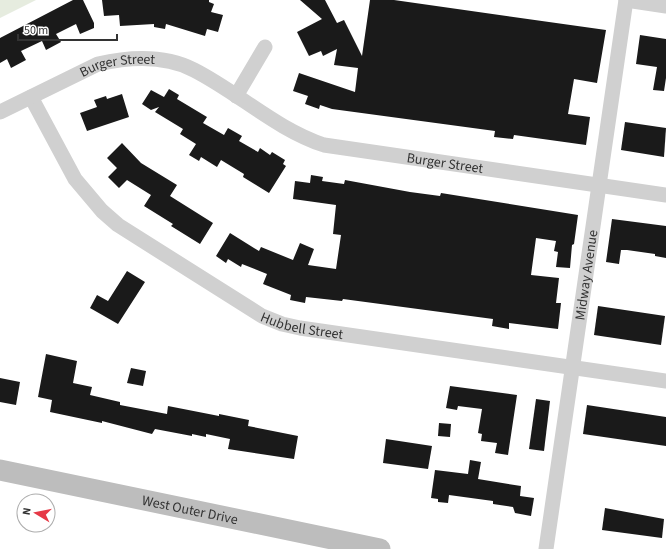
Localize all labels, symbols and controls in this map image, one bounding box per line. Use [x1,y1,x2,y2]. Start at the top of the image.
scale bar [18,16,117,42]
text: 50 m [24,22,48,39]
street label: Burger Street [76,50,156,83]
street label: Burger Street [405,148,485,179]
street label: Midway Avenue [570,229,603,321]
street label: Hubbell Street [257,307,345,345]
street label: West Outer Drive [140,491,240,530]
north arrow [16,493,56,533]
text: N [19,506,35,516]

